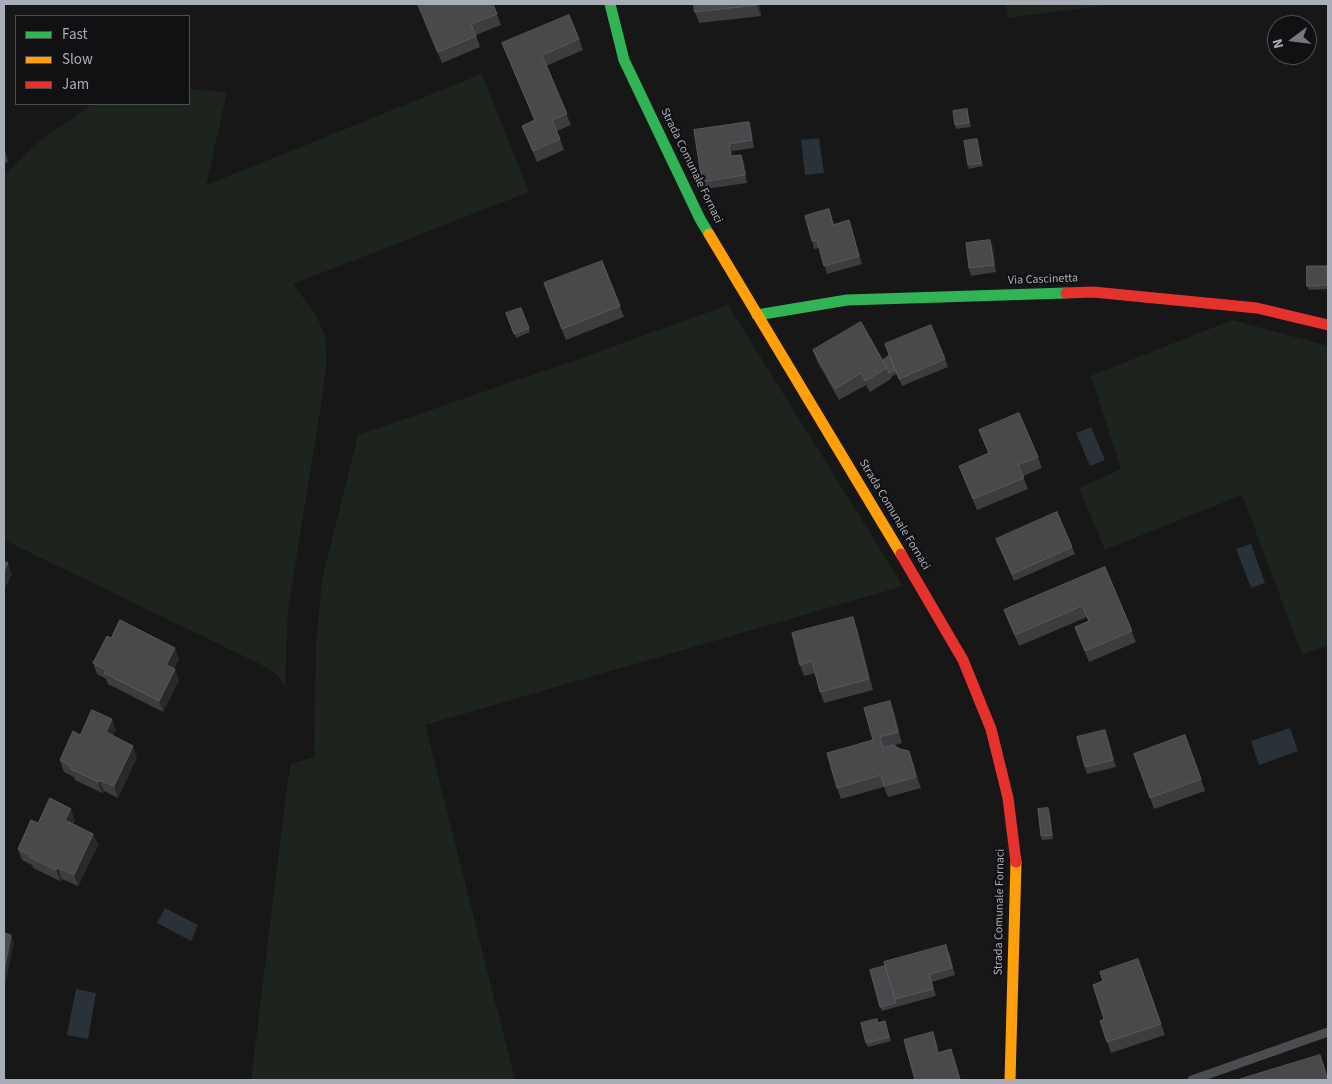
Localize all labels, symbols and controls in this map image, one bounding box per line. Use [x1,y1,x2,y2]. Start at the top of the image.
legend [15,15,190,105]
north arrow [1267,15,1317,65]
text: Fast [62,24,88,45]
text: N [1268,37,1289,51]
text: Slow [62,49,93,70]
text: Jam [62,74,89,95]
street label: Strada Comunale Fornaci [657,106,725,226]
street label: Via Cascinetta [1008,272,1078,288]
street label: Strada Comunale Fornaci [855,457,933,573]
street label: Strada Comunale Fornaci [992,849,1008,975]

